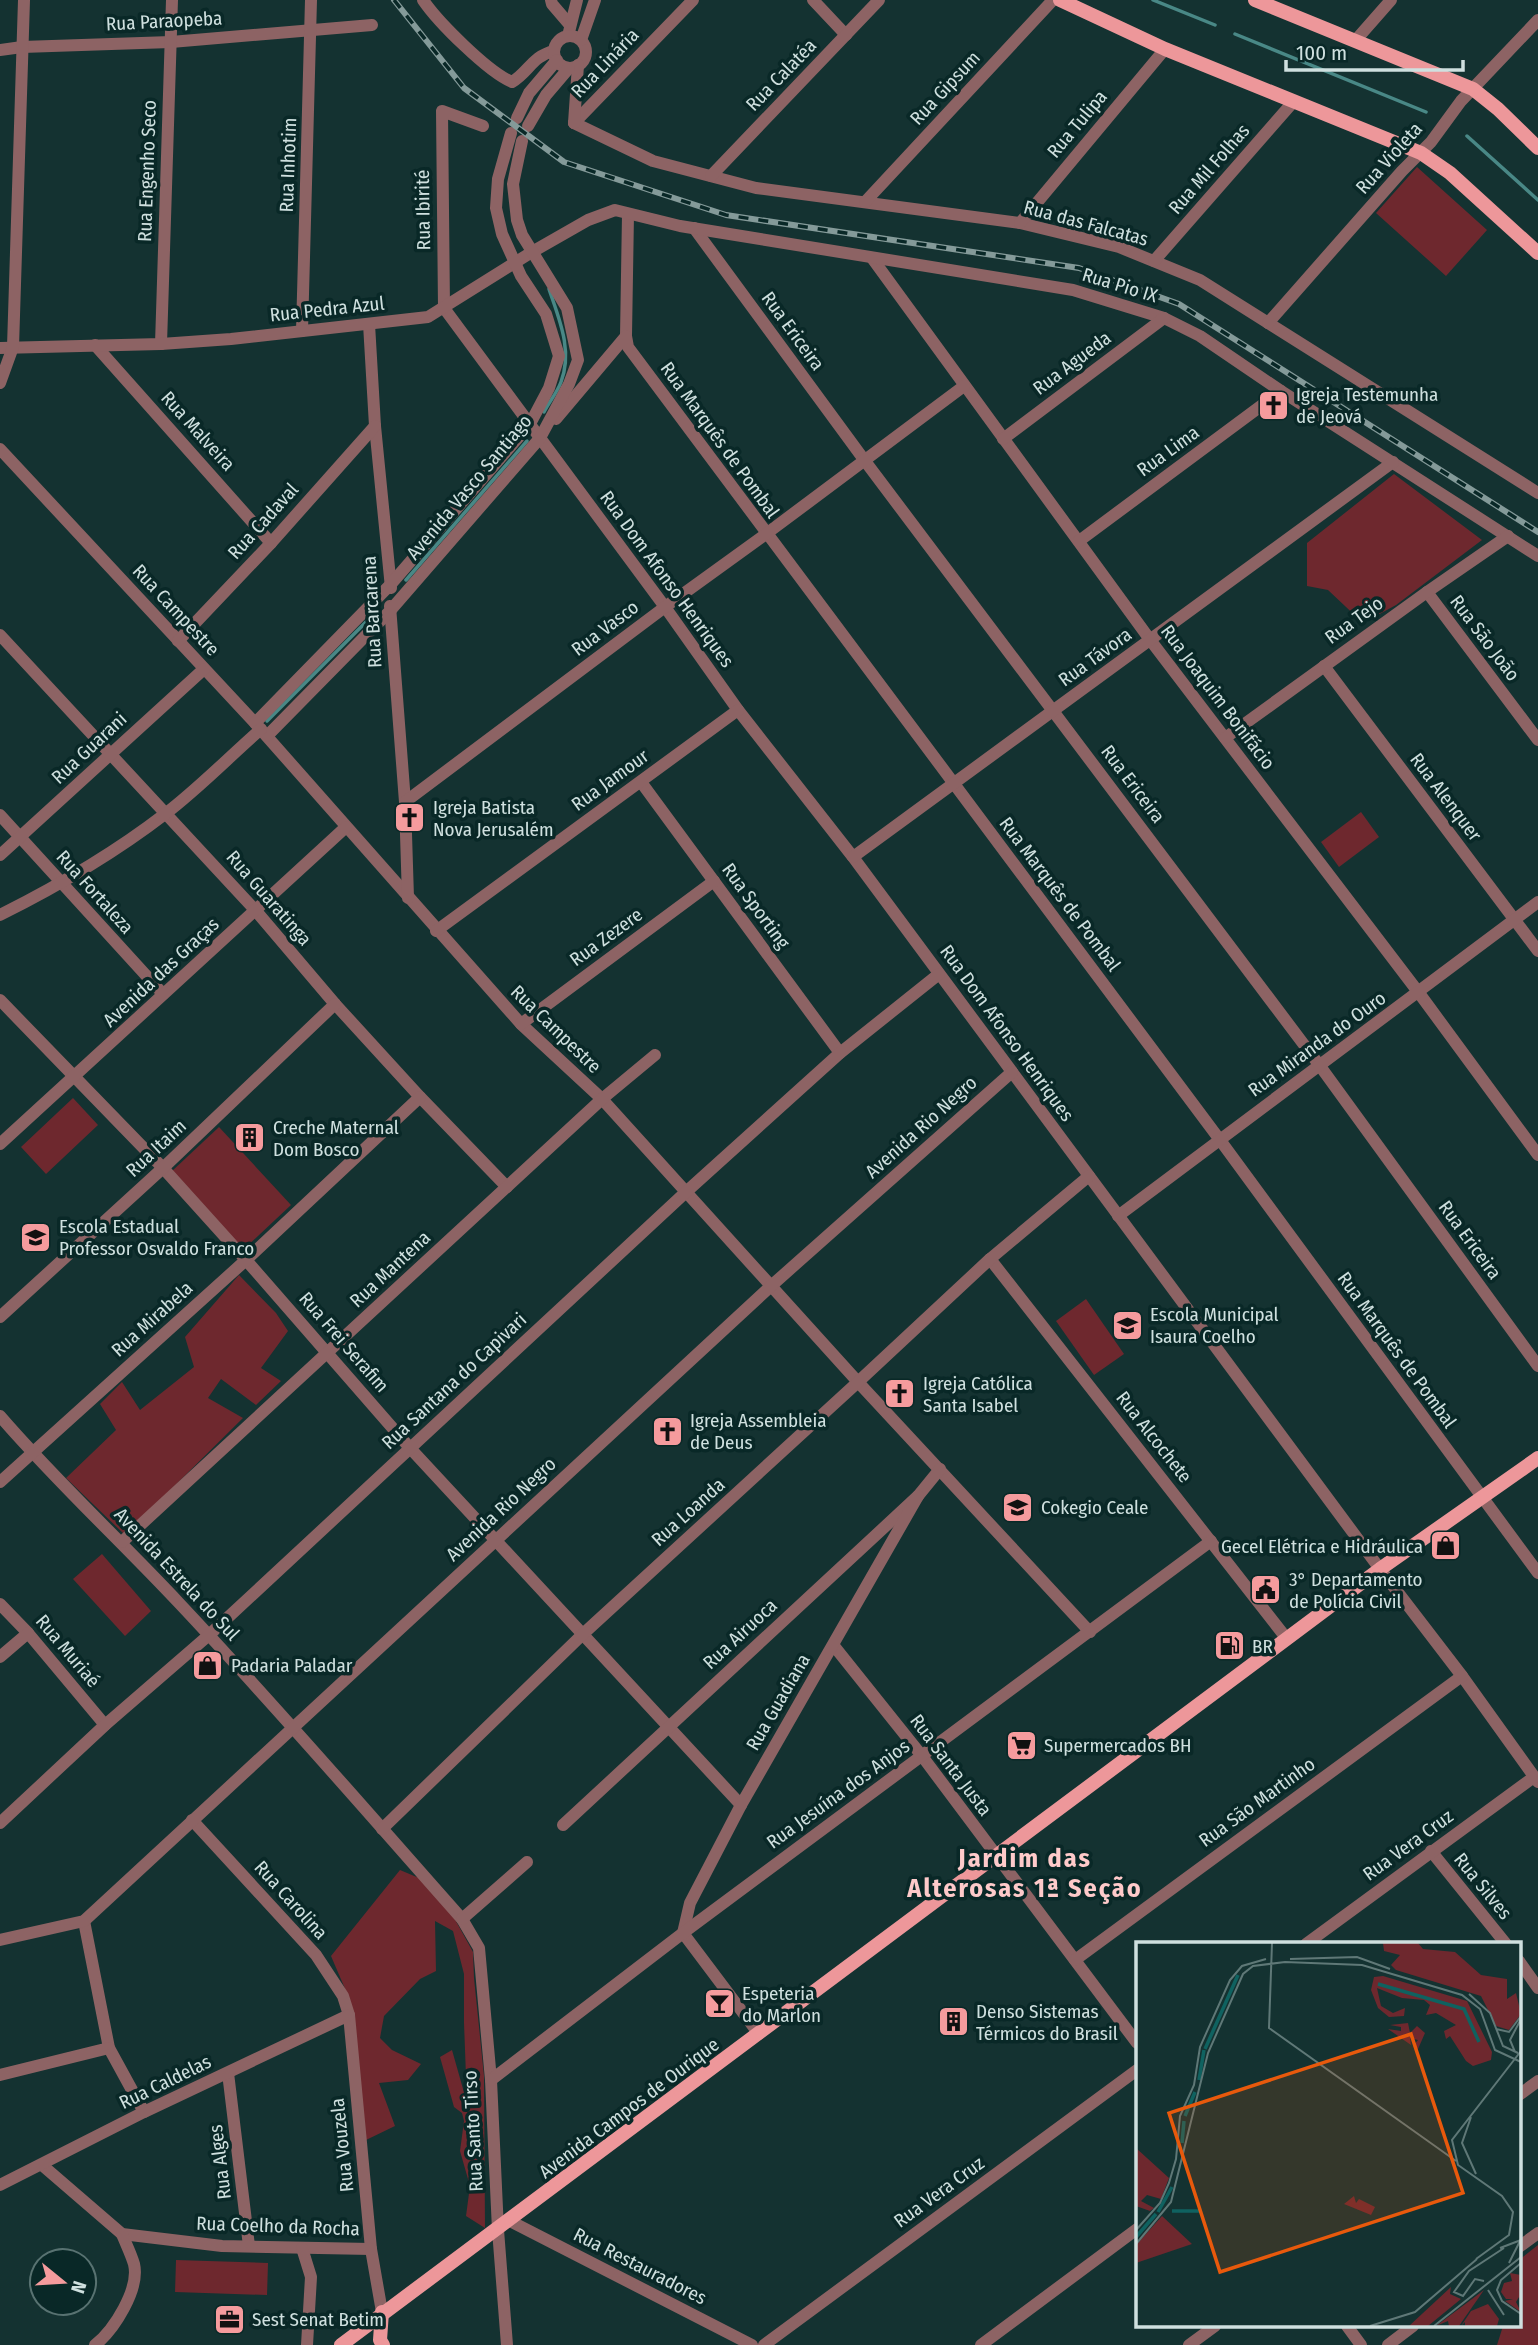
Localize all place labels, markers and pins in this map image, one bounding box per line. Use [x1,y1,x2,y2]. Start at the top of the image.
place label: Igreja Testemunha de Jeová [1296,383,1438,428]
church icon: Igreja Testemunha de Jeová [1256,388,1290,422]
place label: Igreja Batista Nova Jerusalém [433,796,554,841]
church icon: Igreja Batista Nova Jerusalém [393,801,427,835]
place label: Creche Maternal Dom Bosco [273,1116,399,1161]
building icon: Creche Maternal Dom Bosco [233,1121,267,1155]
place label: Escola Estadual Professor Osvaldo Franco [59,1215,254,1260]
school or university icon: Escola Estadual Professor Osvaldo Franco [19,1220,53,1254]
place label: Escola Municipal Isaura Coelho [1150,1303,1279,1348]
school or university icon: Escola Municipal Isaura Coelho [1110,1308,1144,1342]
place label: Igreja Católica Santa Isabel [923,1372,1033,1417]
church icon: Igreja Católica Santa Isabel [883,1377,917,1411]
place label: Igreja Assembleia de Deus [690,1409,827,1454]
church icon: Igreja Assembleia de Deus [650,1414,684,1448]
school or university icon: Cokegio Ceale [1001,1490,1035,1524]
place label: Cokegio Ceale [1041,1496,1148,1519]
shop icon: Gecel Elétrica e Hidráulica [1429,1529,1463,1563]
place label: Gecel Elétrica e Hidráulica [1221,1535,1423,1558]
place label: 3° Departamento de Polícia Civil [1289,1568,1423,1613]
public building icon: 3° Departamento de Polícia Civil [1249,1573,1283,1607]
fuel station icon: BR [1212,1629,1246,1663]
place label: BR [1252,1635,1273,1658]
shop icon: Padaria Paladar [191,1648,225,1682]
place label: Padaria Paladar [231,1654,353,1677]
supermarket icon: Supermercados BH [1004,1728,1038,1762]
place label: Supermercados BH [1044,1734,1192,1757]
place label: Espeteria do Marlon [742,1982,821,2027]
bar icon: Espeteria do Marlon [702,1987,736,2021]
place label: Denso Sistemas Térmicos do Brasil [976,2000,1118,2045]
building icon: Denso Sistemas Térmicos do Brasil [936,2005,970,2039]
office icon: Sest Senat Betim [212,2302,246,2336]
place label: Sest Senat Betim [252,2308,384,2331]

